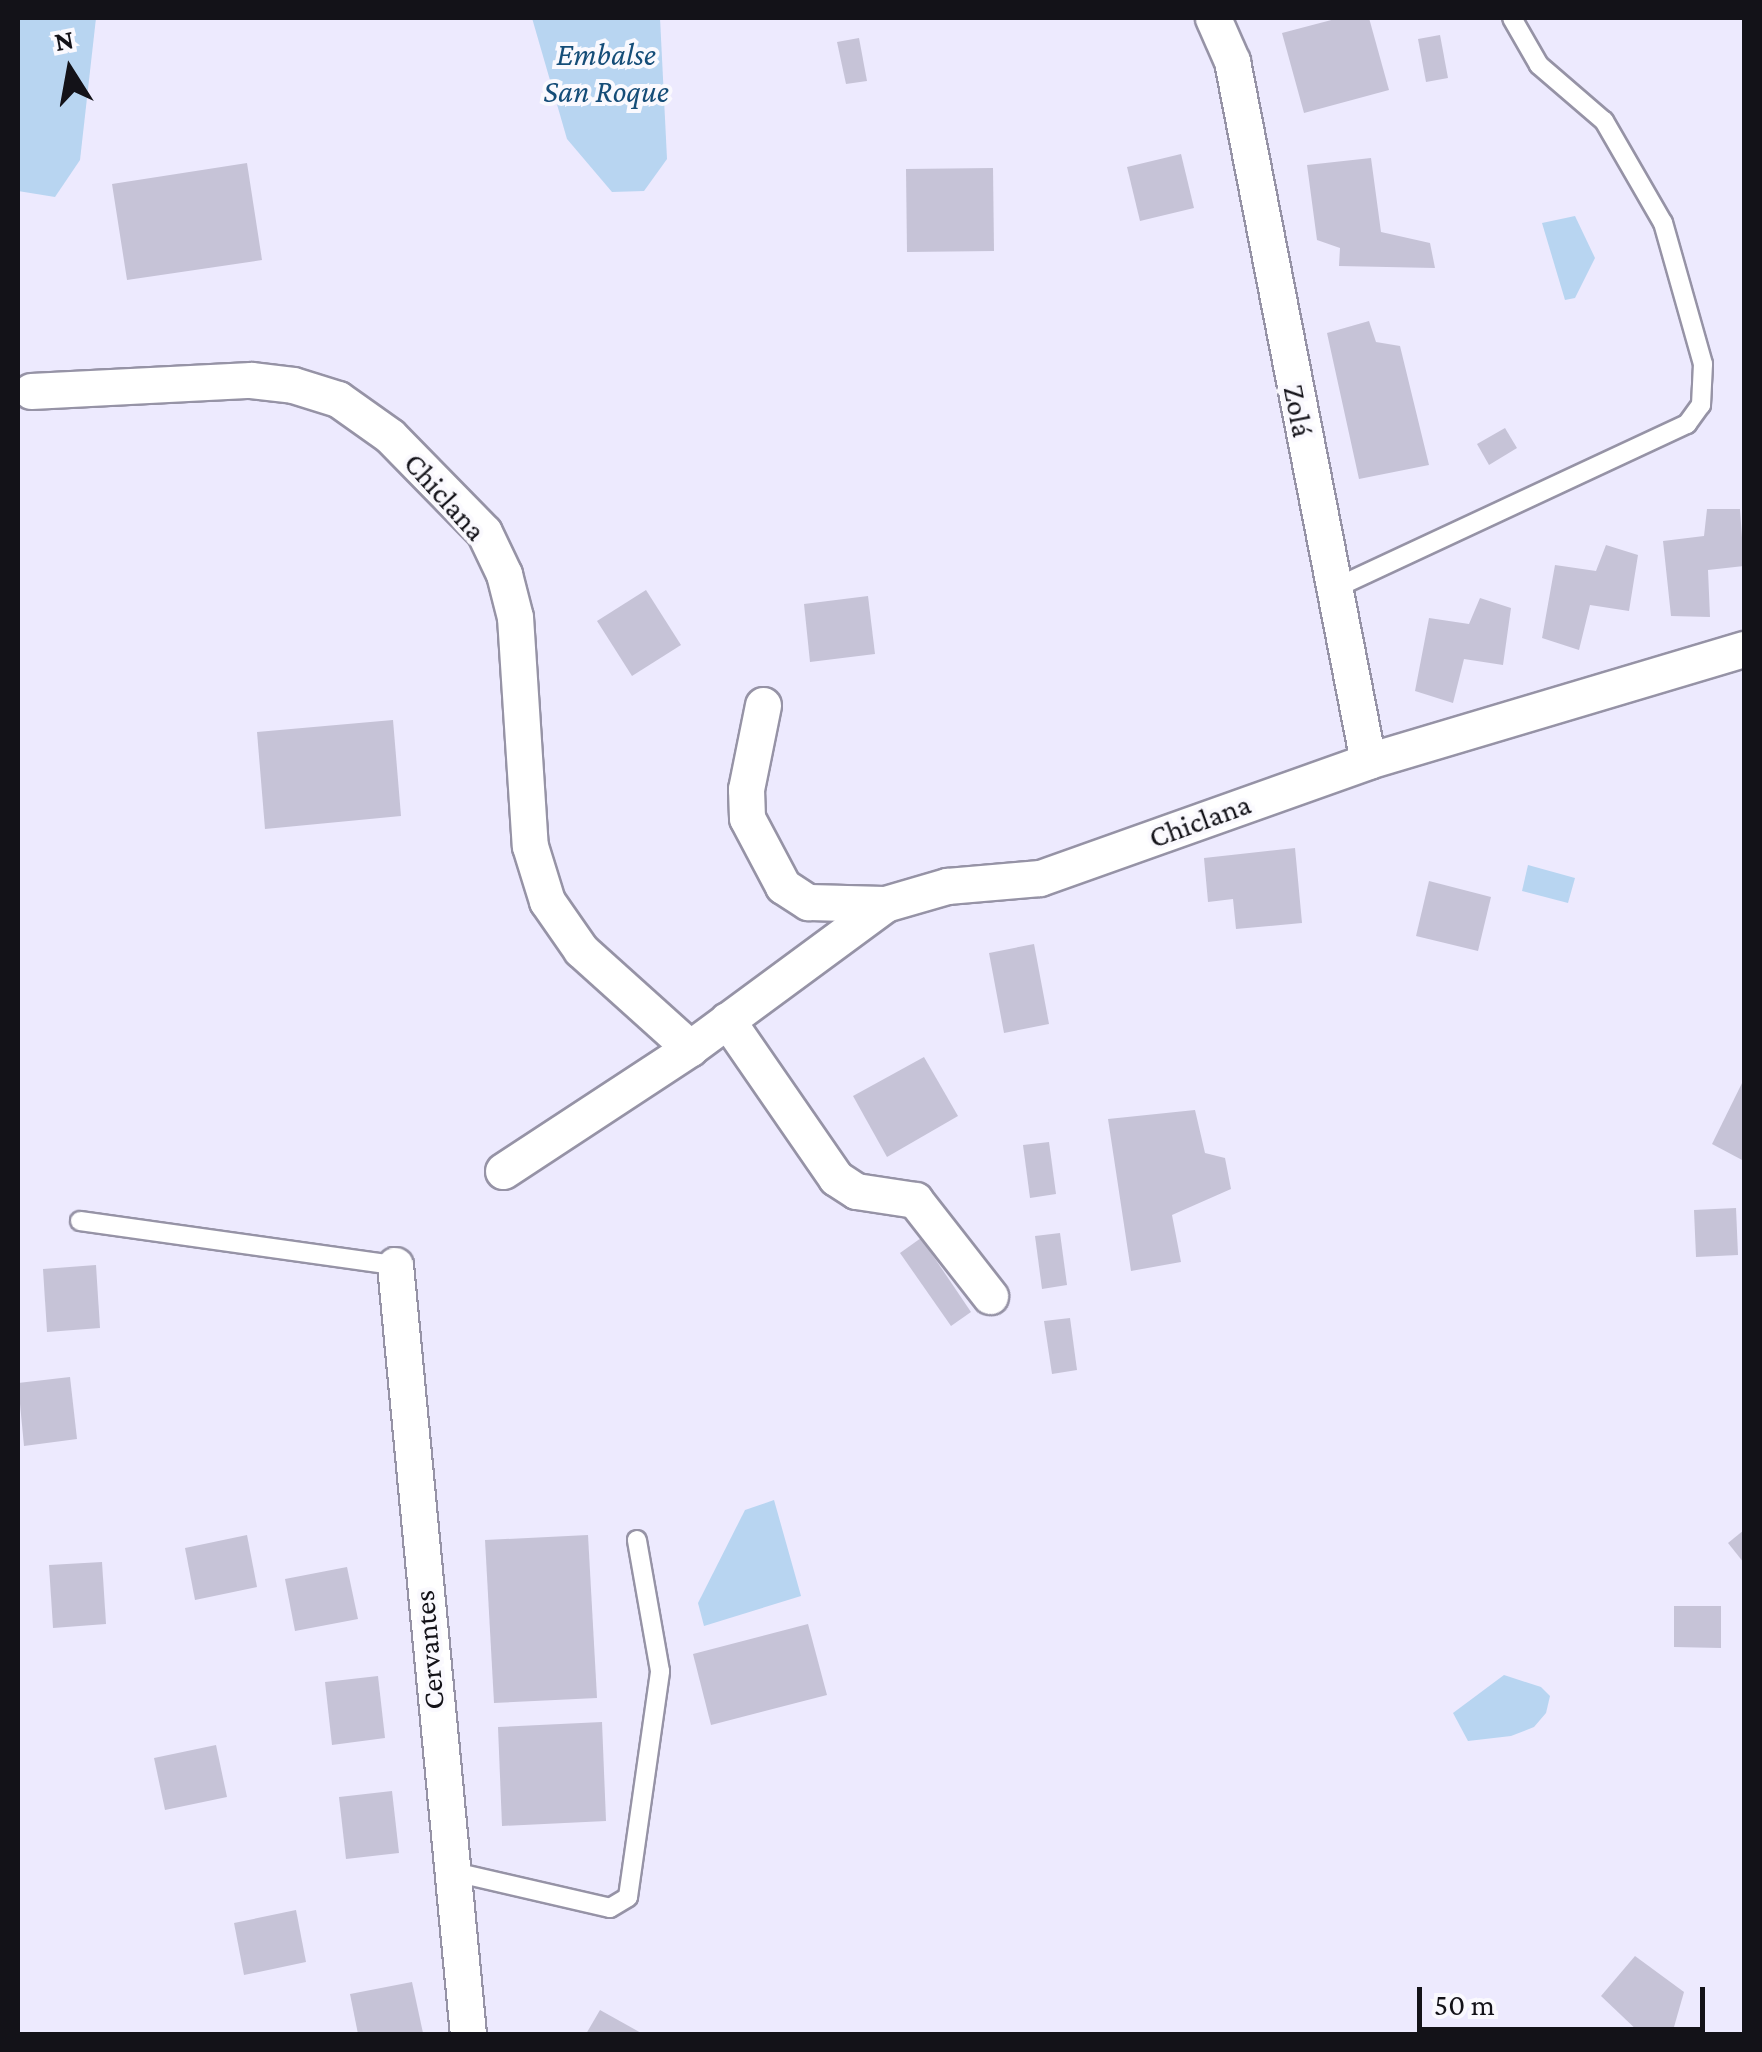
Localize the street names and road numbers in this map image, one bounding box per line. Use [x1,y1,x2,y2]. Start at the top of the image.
street label: Zolá [1275,382,1321,440]
street label: Chiclana [396,446,494,548]
street label: Chiclana [1144,786,1256,856]
street label: Cervantes [406,1589,452,1711]

